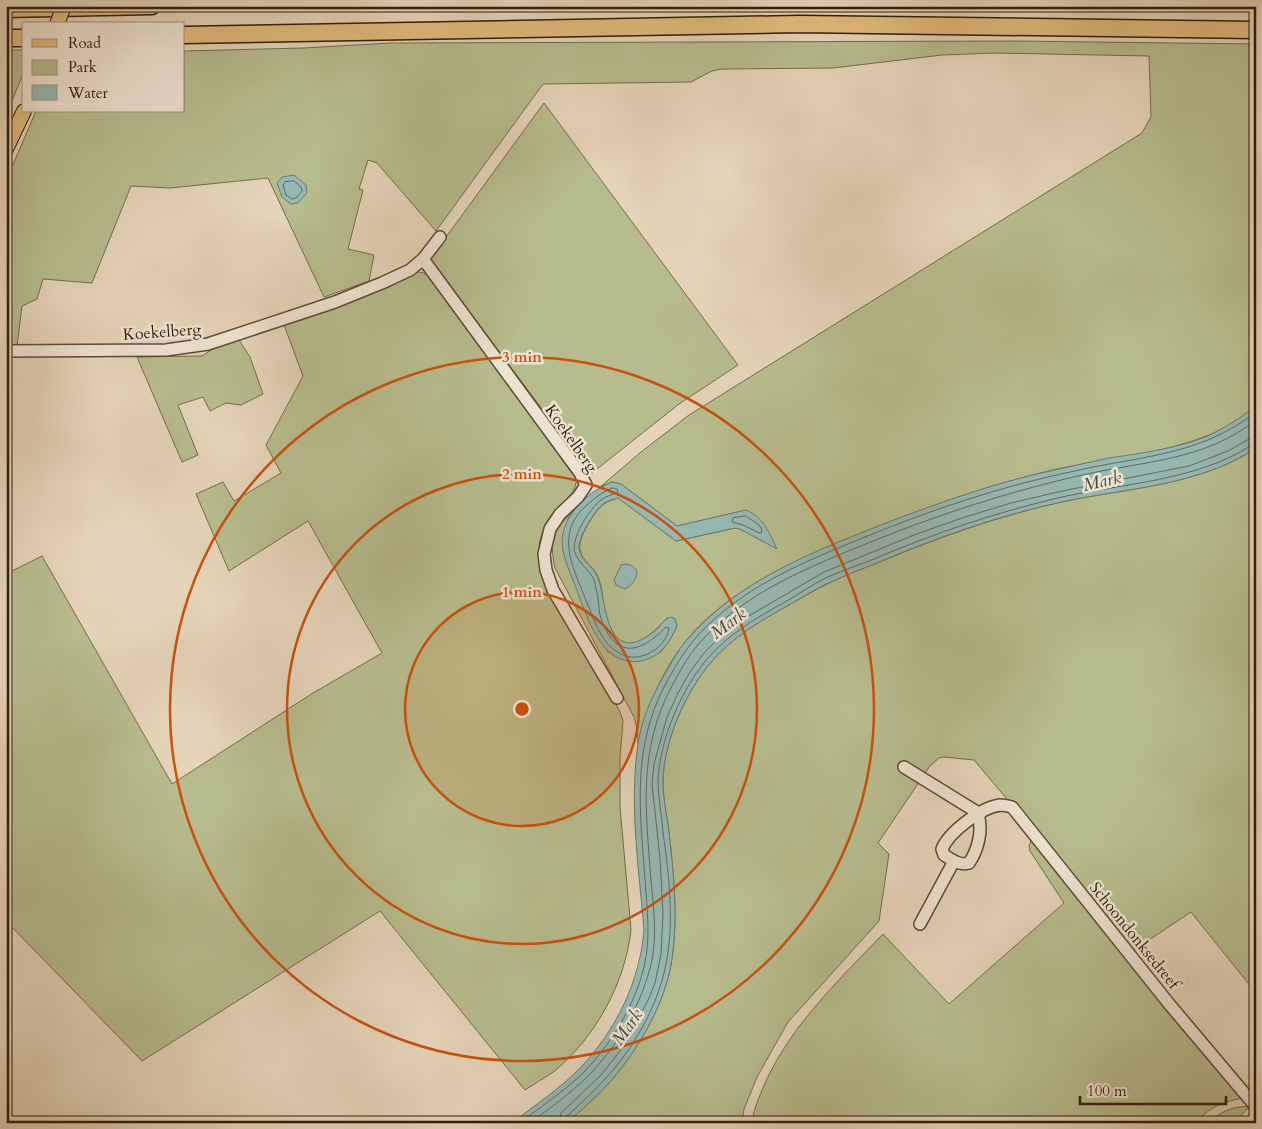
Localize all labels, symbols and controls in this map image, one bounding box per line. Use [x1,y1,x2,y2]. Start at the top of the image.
legend [22,22,185,112]
text: Road [68,33,101,53]
text: Park [68,57,97,77]
text: Water [67,83,109,103]
street label: Koekelberg [122,318,202,346]
text: 3 min [502,347,542,367]
street label: Koekelberg [540,400,603,477]
text: 2 min [502,464,542,484]
water label: Mark [1080,465,1124,498]
text: 1 min [502,582,542,602]
water label: Mark [705,602,752,645]
centre of rings [513,700,531,718]
street label: Schoondonksedreef [1084,878,1186,996]
water label: Mark [606,1004,649,1051]
scale bar [1080,1074,1226,1106]
text: 100 m [1087,1081,1127,1101]

